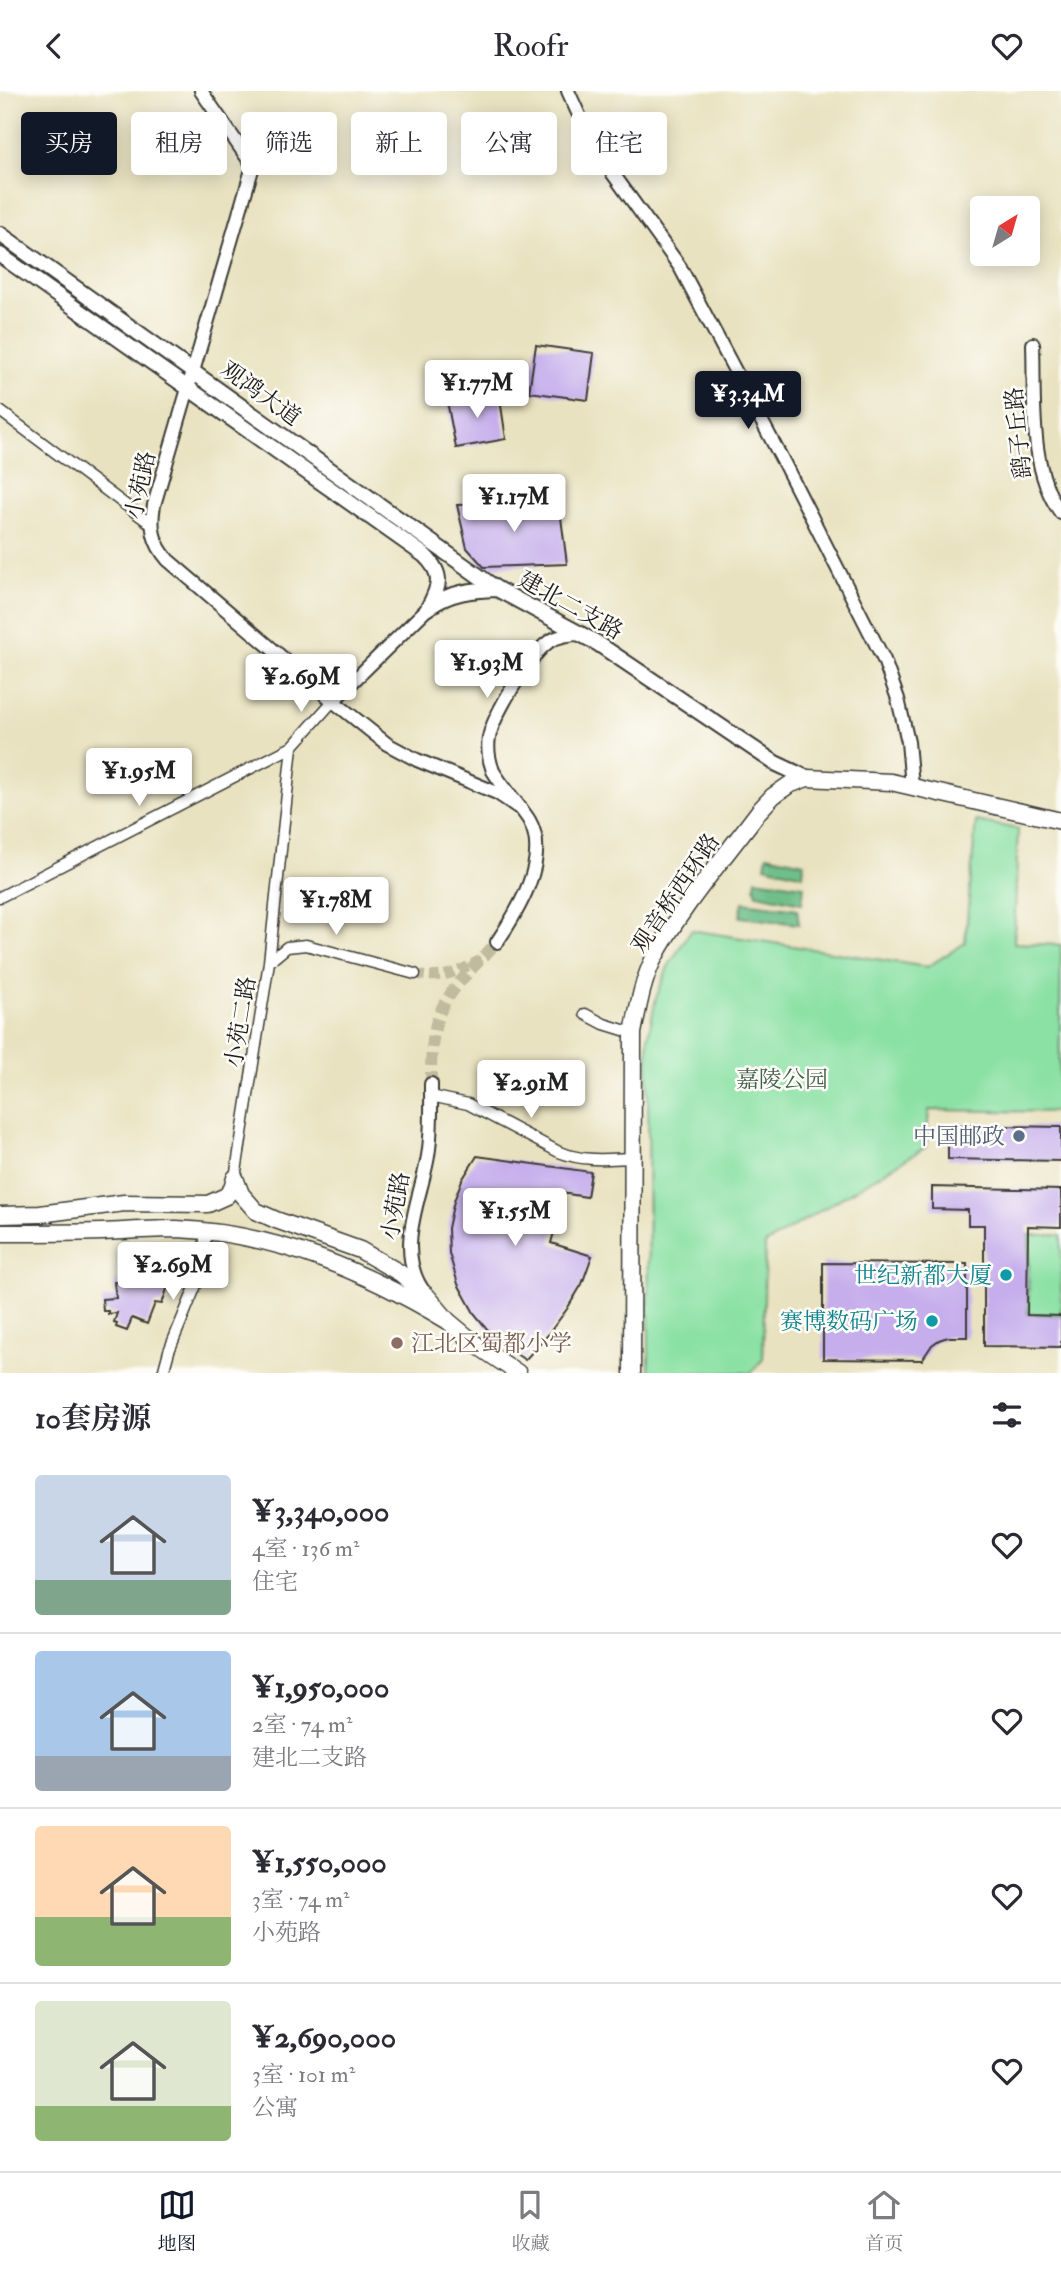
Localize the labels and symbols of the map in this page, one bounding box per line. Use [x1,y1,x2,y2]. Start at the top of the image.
north arrow [970,196,1040,266]
street label: 观鸿大道 [215,355,306,432]
pin: ¥1.77M [420,361,534,420]
pin: ¥3.34M [691,371,805,431]
street label: 鹞子丘路 [999,386,1038,480]
street label: 小苑路 [119,448,162,522]
pin: ¥1.17M [457,475,571,534]
street label: 建北二支路 [513,565,628,646]
pin: ¥1.93M [430,641,544,700]
pin: ¥2.69M [244,655,358,714]
pin: ¥1.95M [82,749,196,808]
street label: 观音桥西环路 [625,828,726,959]
pin: ¥1.78M [279,877,393,937]
street label: 小苑二路 [219,974,262,1070]
pin: ¥2.91M [474,1061,588,1120]
park label: 嘉陵公园 [736,1065,828,1094]
place label: 中国邮政 [913,1122,1005,1151]
marker: 中国邮政 [1011,1128,1027,1144]
street label: 小苑路 [375,1170,416,1243]
pin: ¥1.55M [458,1189,572,1248]
pin: ¥2.69M [116,1243,230,1302]
place label: 世纪新都大厦 [854,1261,992,1290]
marker: 世纪新都大厦 [998,1267,1014,1283]
place label: 赛博数码广场 [780,1307,918,1336]
marker: 赛博数码广场 [924,1313,940,1329]
place label: 江北区蜀都小学 [411,1329,572,1358]
marker: 江北区蜀都小学 [389,1335,405,1351]

